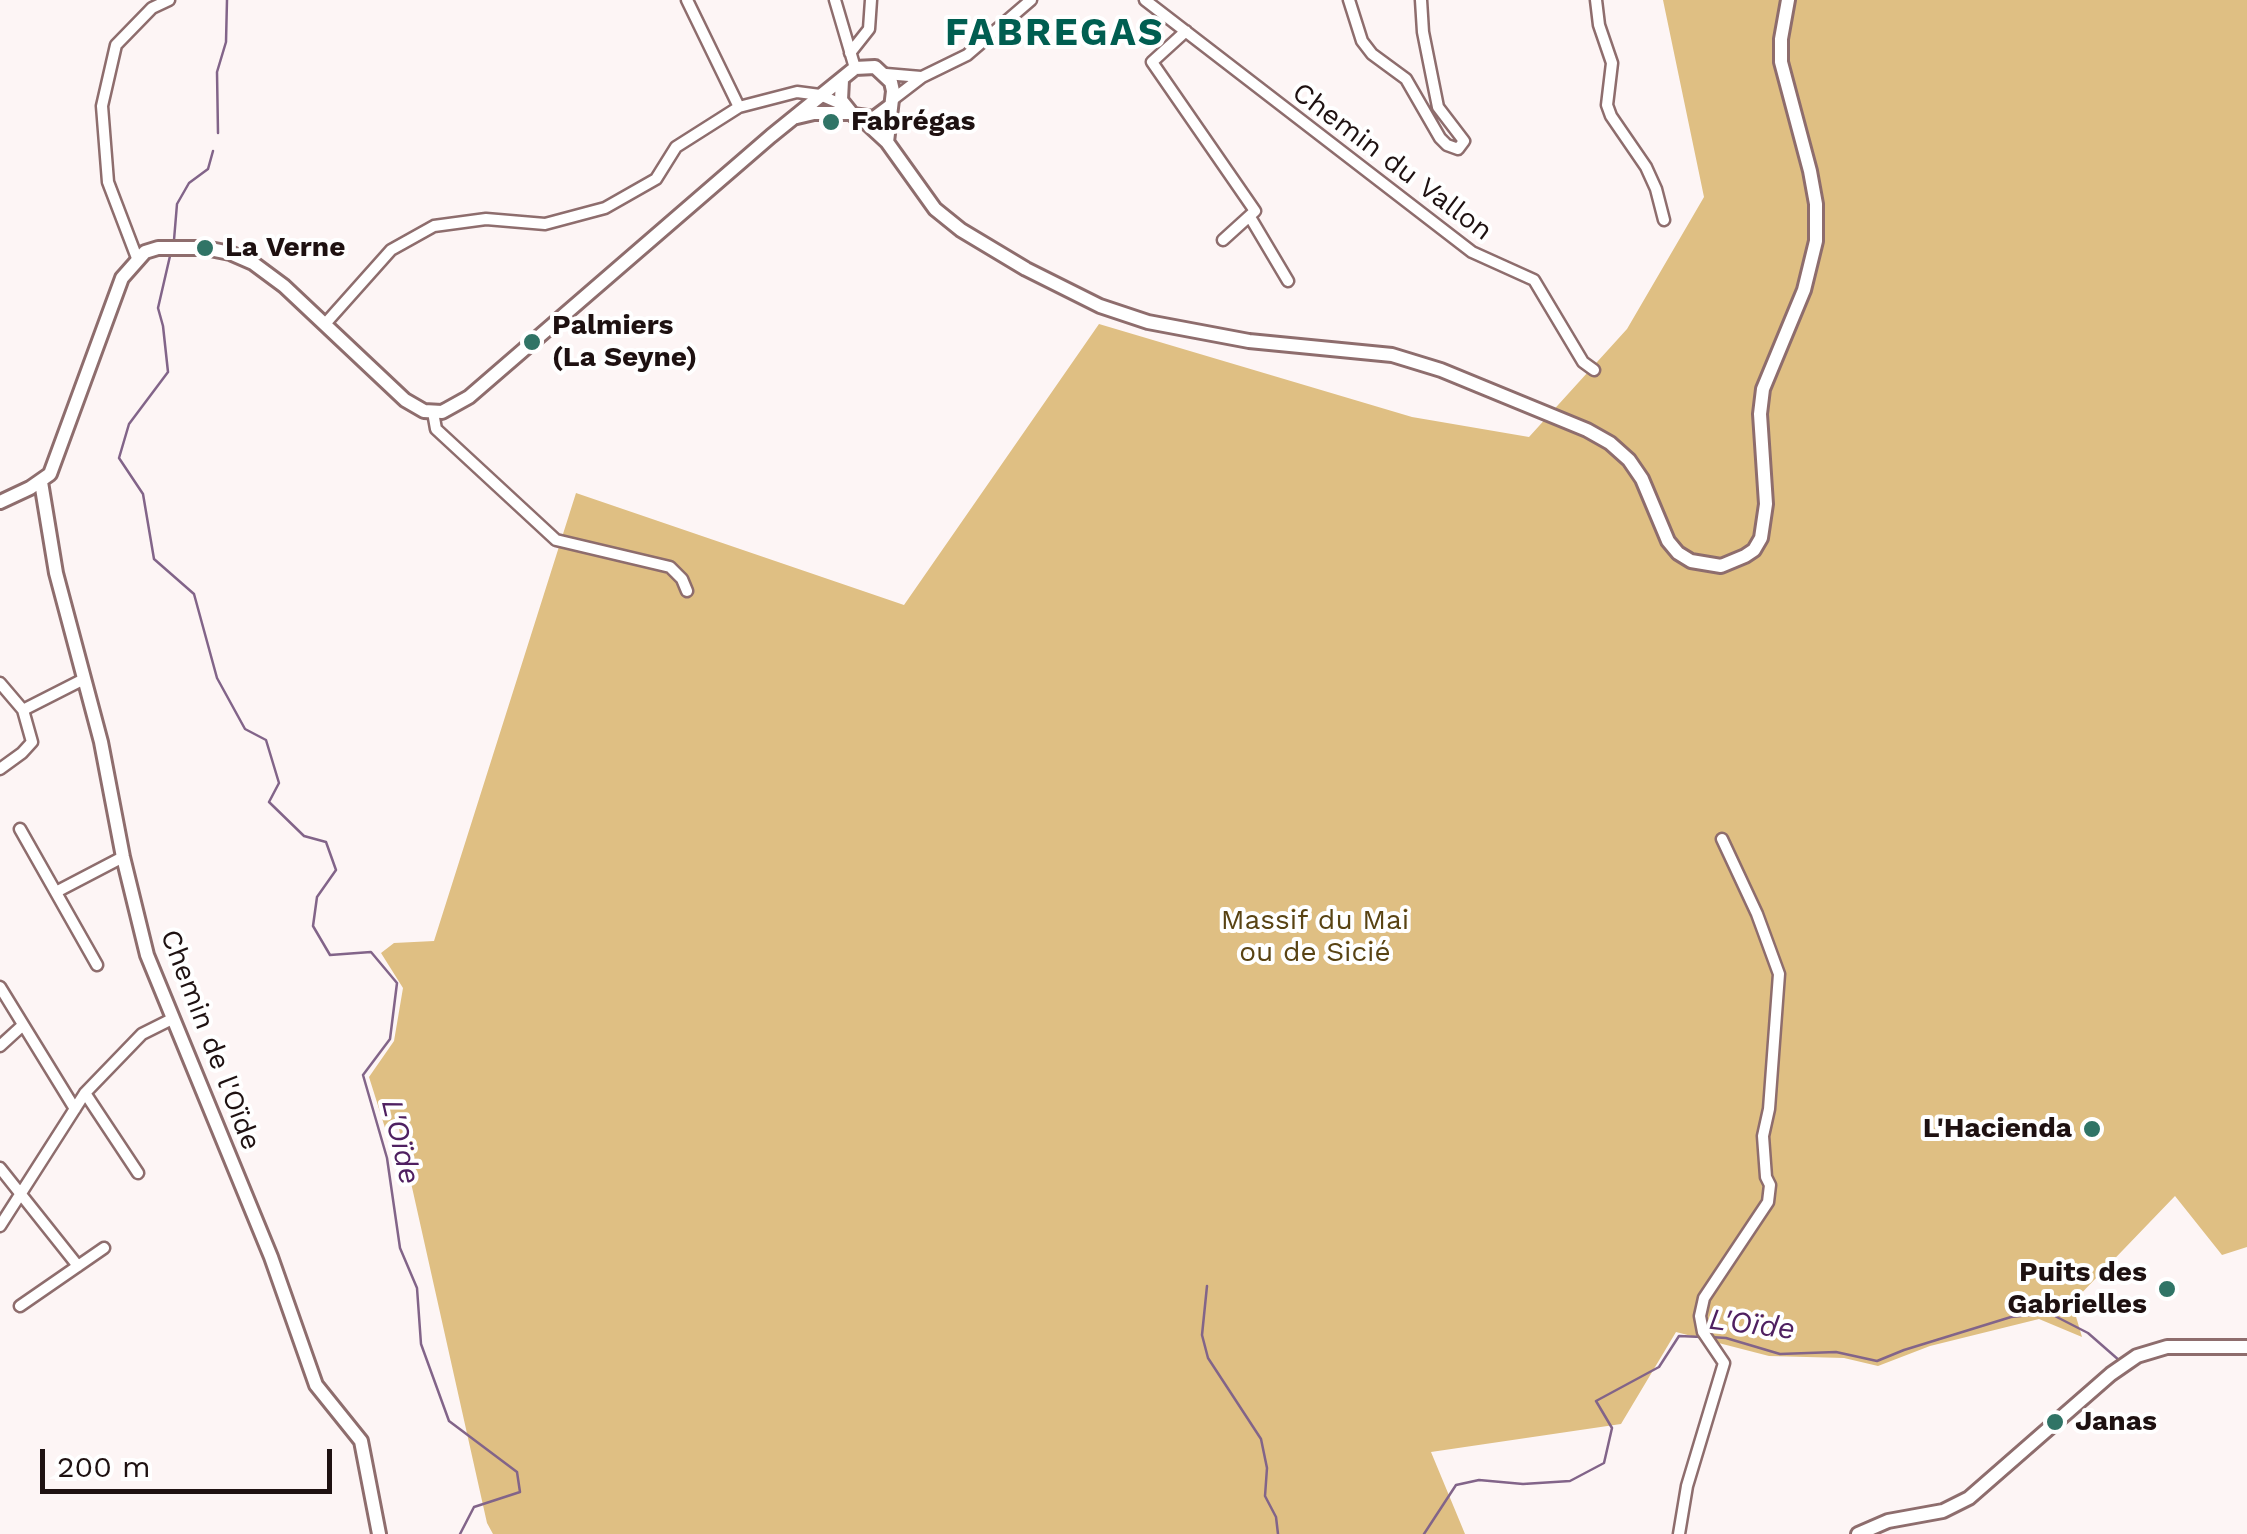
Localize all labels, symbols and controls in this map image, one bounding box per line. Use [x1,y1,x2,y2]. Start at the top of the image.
district label: FABREGAS [945,11,1165,57]
street label: Chemin du Vallon [1285,76,1499,248]
place label: Fabrégas [851,105,976,139]
marker: Fabrégas [820,111,842,133]
place label: La Verne [225,231,345,265]
marker: La Verne [194,237,216,259]
place label: Palmiers (La Seyne) [552,309,697,375]
marker: Palmiers (La Seyne) [521,331,543,353]
park label: Massif du Mai ou de Sicié [1221,904,1409,970]
street label: Chemin de l'Oïde [152,925,268,1155]
water label: L'Oïde [373,1096,427,1188]
place label: L'Hacienda [1923,1112,2072,1146]
marker: L'Hacienda [2081,1118,2103,1140]
place label: Puits des Gabrielles [2007,1256,2147,1322]
marker: Puits des Gabrielles [2156,1278,2178,1300]
water label: L'Oïde [1707,1302,1797,1348]
place label: Janas [2075,1405,2157,1439]
marker: Janas [2044,1411,2066,1433]
scale bar [45,1429,338,1491]
text: 200 m [57,1449,151,1484]

